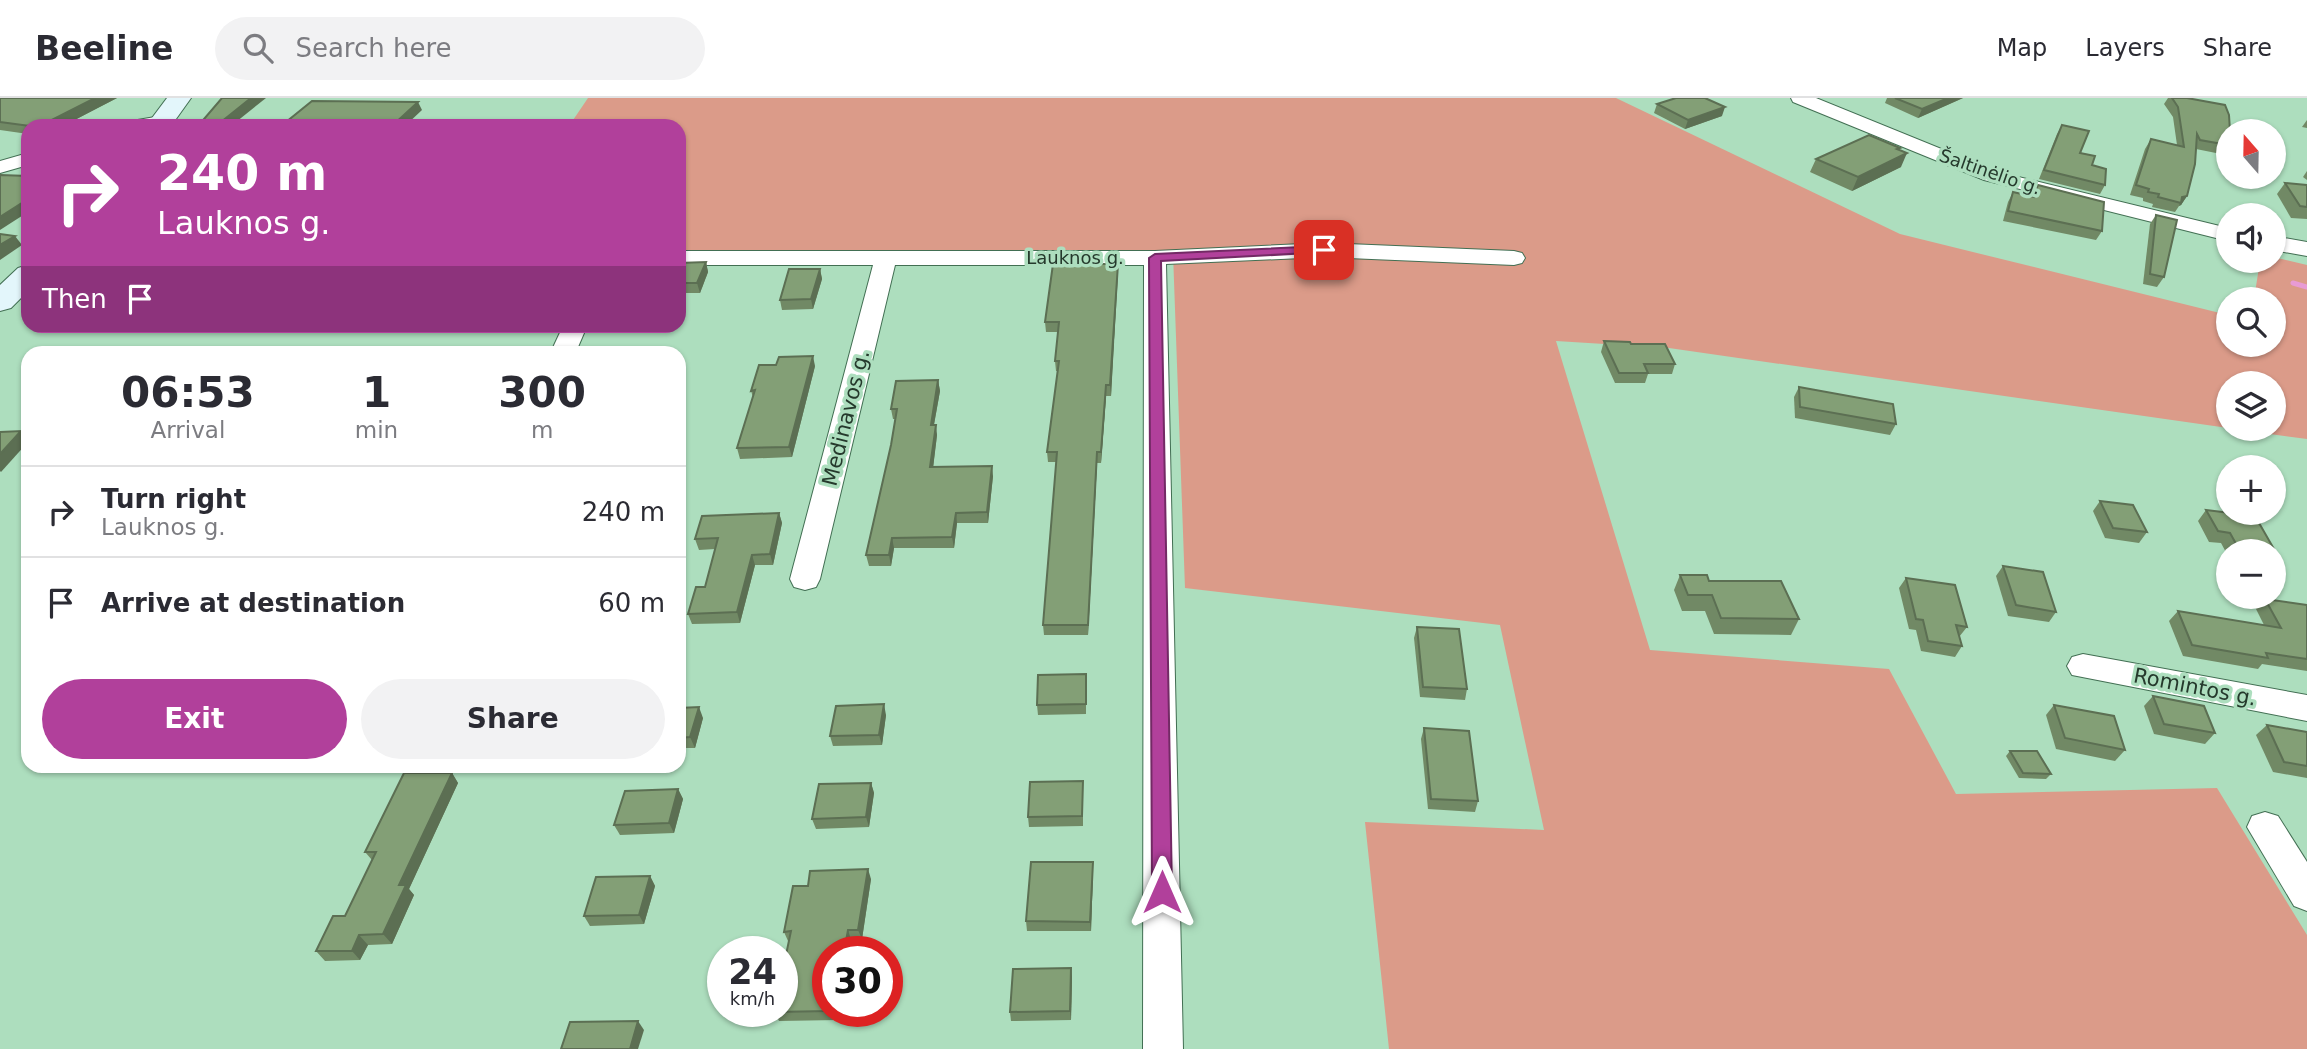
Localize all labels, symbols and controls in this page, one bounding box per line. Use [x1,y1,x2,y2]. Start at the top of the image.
search box [215,17,705,80]
text: Beeline [35,29,173,68]
icon: search [239,29,277,67]
text: Search here [295,33,452,63]
text: Map [1997,34,2047,62]
text: Layers [2085,34,2165,62]
text: Share [2203,34,2272,62]
north arrow [2216,119,2286,189]
map controls [2216,119,2286,609]
street label: Šaltinėlio g. [1937,144,2044,199]
text: 240 m [157,145,327,202]
icon: right [42,147,133,238]
button: sound [2216,203,2286,273]
text: Lauknos g. [157,204,330,242]
pin [1294,220,1354,280]
icon: arrive [1305,231,1343,269]
street label: Lauknos g. [1026,247,1124,268]
icon: arrive [121,280,159,318]
text: Then [42,284,107,314]
button: search [2216,287,2286,357]
street label: Medinavos g. [818,348,874,488]
text: 06:53 [121,368,255,417]
text: 1 [362,368,391,417]
text: 300 [498,368,586,417]
button: layers [2216,371,2286,441]
text: Arrival [151,417,225,443]
text: min [355,417,398,443]
text: m [531,417,553,443]
button: + [2216,455,2286,525]
text: Turn right [101,484,246,514]
icon: right [42,493,80,531]
text: 240 m [582,497,665,527]
text: Lauknos g. [101,514,226,540]
button: − [2216,539,2286,609]
icon: arrive [42,584,80,622]
text: Arrive at destination [101,588,405,618]
text: 60 m [598,588,665,618]
street label: Romintos g. [2131,663,2259,711]
button: Exit [42,679,347,759]
button: Share [361,679,665,759]
position arrow [1125,855,1199,929]
speed limit sign: 30 [812,936,903,1027]
text: 24 [728,952,777,992]
text: km/h [730,988,775,1009]

